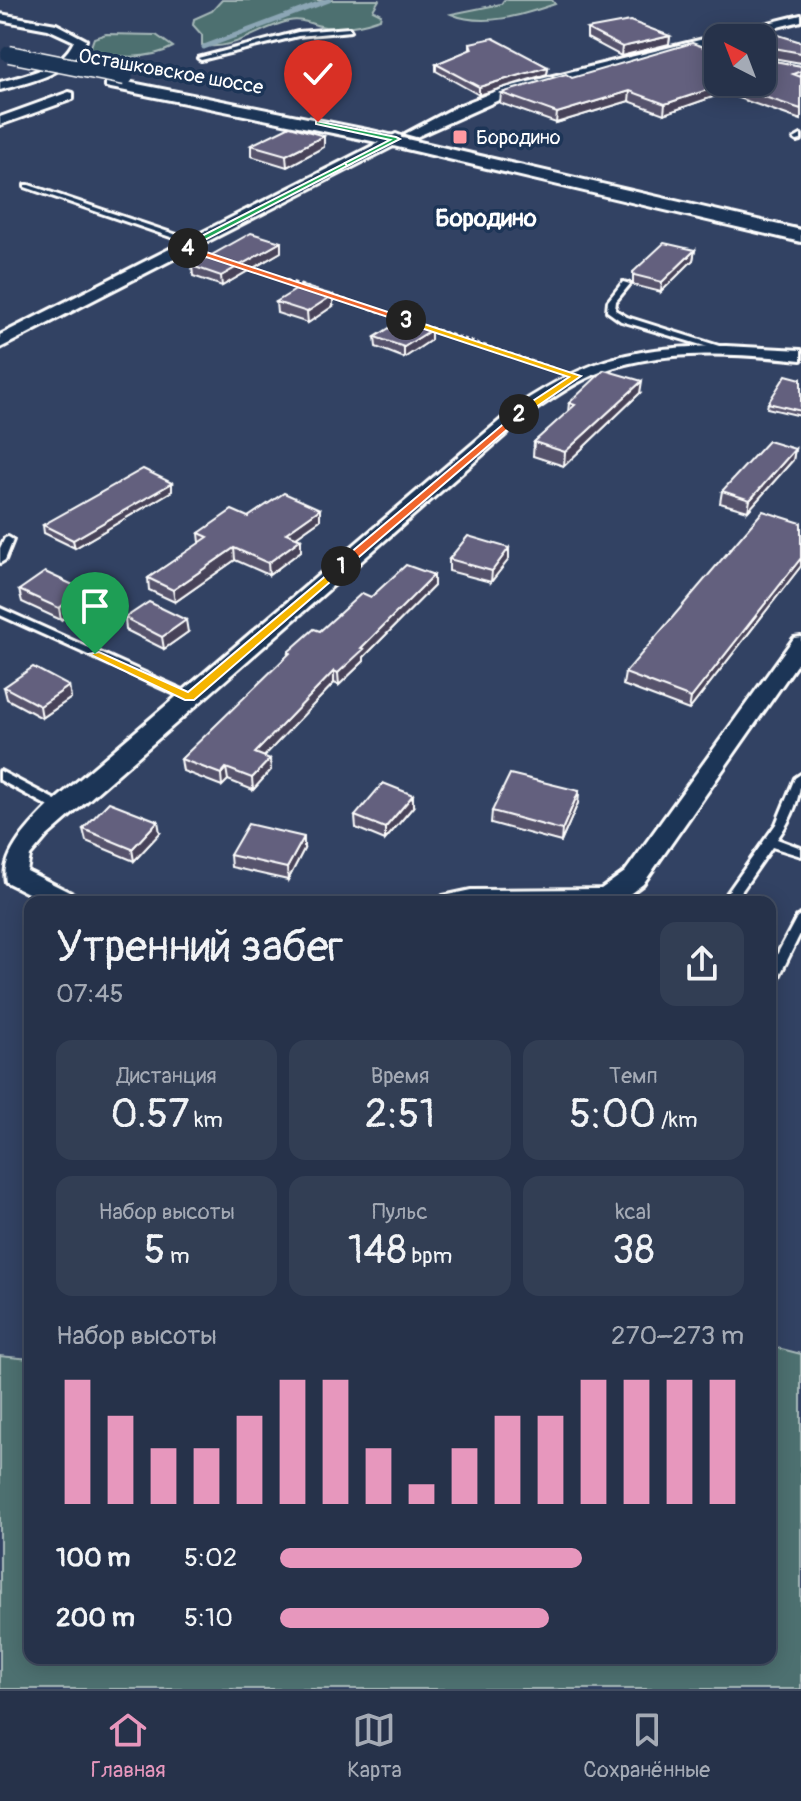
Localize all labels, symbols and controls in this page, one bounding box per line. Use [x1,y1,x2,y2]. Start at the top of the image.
north arrow [704,24,776,96]
map controls [704,24,776,96]
pin [284,40,352,122]
street label: Осташковское шоссе [76,43,265,100]
icon: check [296,52,340,96]
place label: Бородино [476,125,561,150]
marker: Бородино [451,128,469,146]
district label: Бородино [435,204,537,233]
pin: 4 [168,228,208,268]
text: 4 [182,234,194,262]
pin: 3 [386,300,426,340]
text: 3 [400,306,412,334]
pin: 2 [499,394,539,434]
text: 2 [513,400,525,428]
pin: 1 [321,546,361,586]
text: 1 [337,552,345,580]
pin [61,572,129,654]
icon: arrive [73,584,117,628]
text: Утренний забег [56,920,343,975]
button: share [660,922,744,1006]
text: 07:45 [56,978,124,1010]
text: Дистанция [117,1062,217,1090]
text: Время [371,1062,429,1090]
text: Темп [609,1062,658,1090]
text: 0.57 [110,1090,189,1139]
text: 2:51 [365,1090,435,1139]
text: 5:00 [569,1090,656,1139]
text: km [189,1106,223,1134]
text: /km [656,1106,698,1134]
text: Набор высоты [99,1198,235,1226]
text: Пульс [372,1198,428,1226]
text: kcal [615,1198,651,1226]
text: 5 [144,1226,165,1275]
text: 148 [348,1226,407,1275]
text: 38 [612,1226,655,1275]
text: m [165,1242,190,1270]
text: bpm [407,1242,452,1270]
text: Набор высоты [56,1320,217,1352]
text: 270–273 m [611,1320,744,1352]
text: 100 m [56,1542,130,1574]
text: 5:02 [184,1542,237,1574]
text: 200 m [56,1602,135,1634]
text: 5:10 [184,1602,233,1634]
tab: Главная [91,1708,166,1784]
tab: Карта [347,1708,402,1784]
tab: Сохранённые [583,1708,710,1784]

